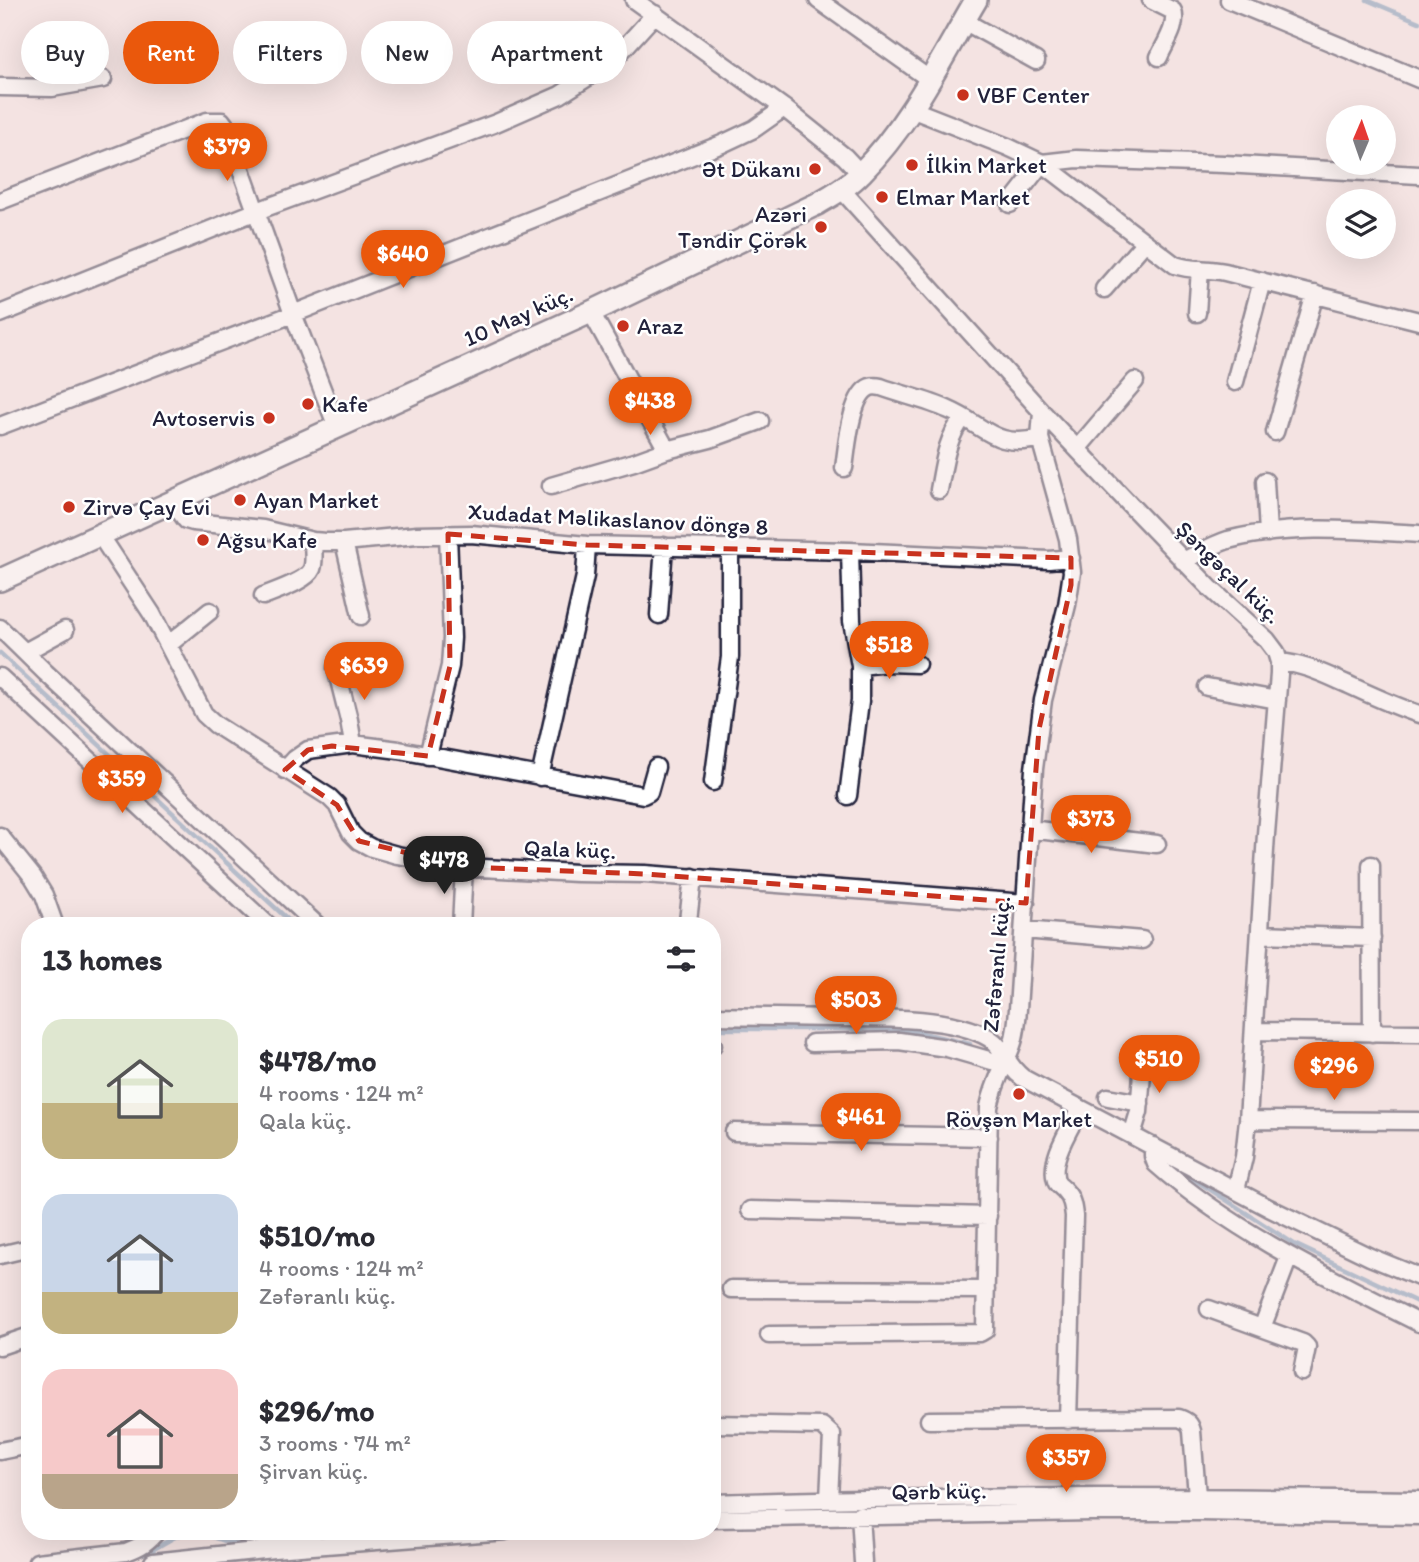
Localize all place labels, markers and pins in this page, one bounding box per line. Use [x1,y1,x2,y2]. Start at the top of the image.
place label: VBF Center [977,81,1089,109]
marker: VBF Center [955,87,971,103]
pin: $379 [186,124,268,183]
place label: İlkin Market [926,151,1047,179]
place label: Ət Dükanı [702,155,801,183]
marker: İlkin Market [904,157,920,173]
marker: Ət Dükanı [807,161,823,177]
place label: Elmar Market [896,183,1030,211]
marker: Elmar Market [874,189,890,205]
place label: Azəri Təndir Çörək [678,200,807,254]
marker: Azəri Təndir Çörək [813,219,829,235]
pin: $640 [362,230,444,290]
place label: Araz [637,312,684,340]
marker: Araz [615,318,631,334]
pin: $438 [609,378,691,437]
place label: Kafe [322,390,368,418]
marker: Kafe [300,396,316,412]
place label: Avtoservis [152,404,255,432]
marker: Avtoservis [261,410,277,426]
place label: Ayan Market [254,486,379,514]
marker: Ayan Market [232,492,248,508]
place label: Zirvə Çay Evi [83,493,210,521]
marker: Zirvə Çay Evi [61,499,77,515]
place label: Ağsu Kafe [217,526,317,554]
marker: Ağsu Kafe [195,532,211,548]
pin: $518 [848,622,930,681]
pin: $639 [323,642,405,702]
pin: $359 [81,756,163,815]
pin: $373 [1050,796,1132,855]
pin: $478 [403,836,485,896]
pin: $503 [815,976,897,1036]
pin: $510 [1118,1036,1200,1095]
pin: $296 [1293,1042,1375,1102]
marker: Rövşən Market [1011,1086,1027,1102]
pin: $461 [820,1094,902,1153]
place label: Rövşən Market [946,1105,1092,1133]
pin: $357 [1025,1434,1107,1494]

